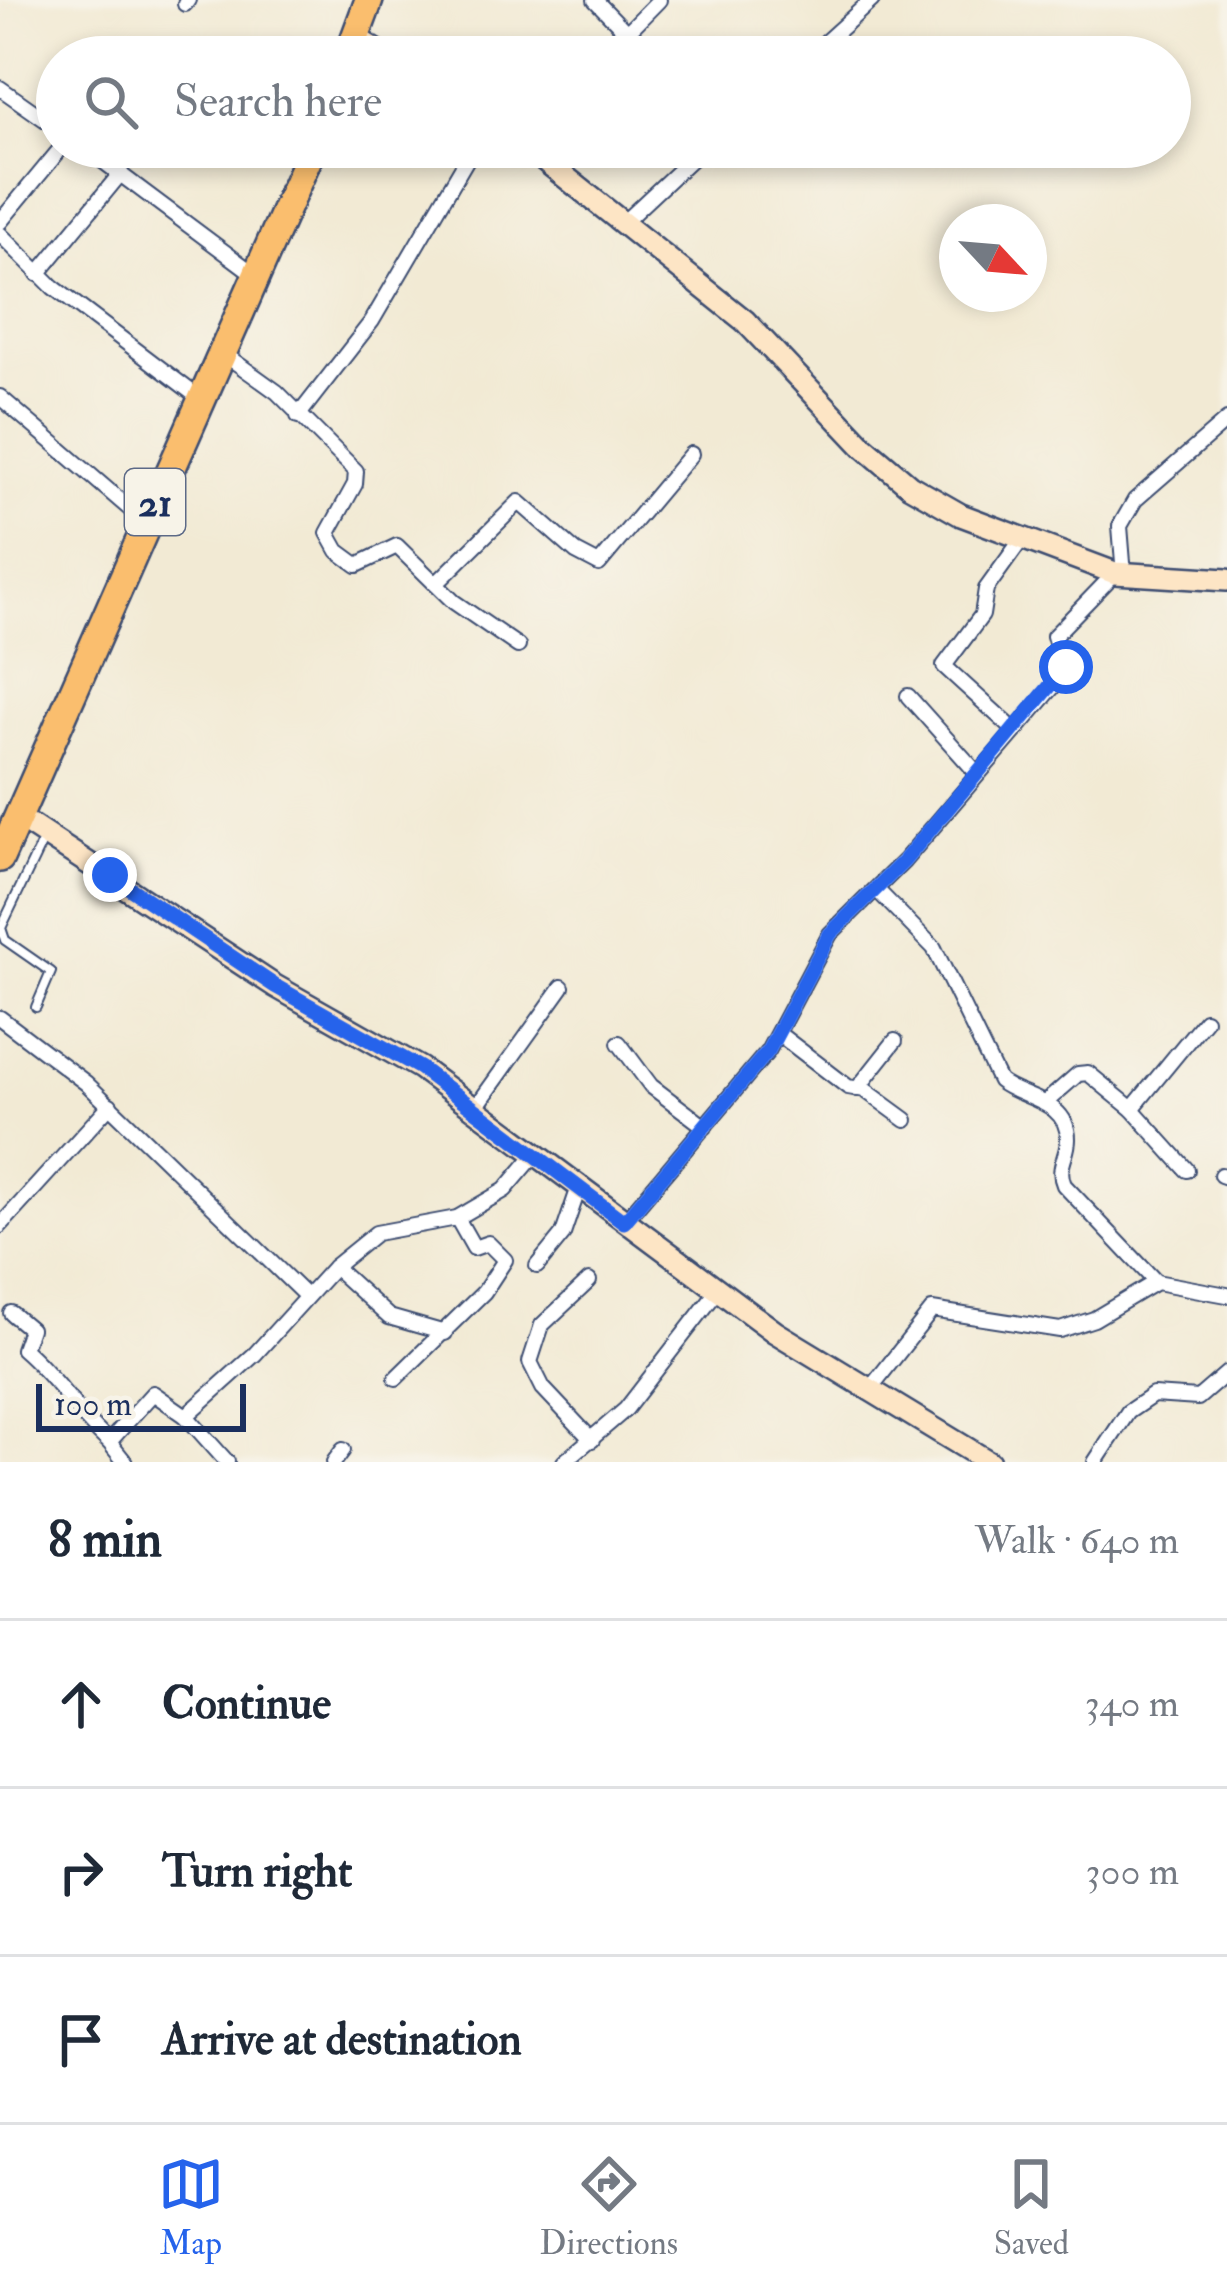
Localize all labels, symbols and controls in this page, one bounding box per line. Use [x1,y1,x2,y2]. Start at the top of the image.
search box [36,36,1191,168]
icon: search [78,69,144,135]
text: Search here [174,74,382,130]
north arrow [939,204,1047,312]
road number: 21 [125,469,185,535]
route start [1039,640,1093,694]
route end [83,848,137,902]
scale bar [36,1378,246,1431]
text: 100 m [54,1384,132,1425]
text: 8 min [48,1508,162,1572]
text: Walk · 640 m [975,1516,1179,1565]
icon: ahead [48,1671,114,1737]
text: Continue [162,1676,331,1732]
text: 340 m [1085,1679,1179,1728]
icon: right [48,1839,114,1905]
text: Turn right [162,1844,352,1900]
text: 300 m [1086,1847,1179,1896]
icon: arrive [48,2007,114,2073]
text: Arrive at destination [162,2012,522,2068]
tab: Map [158,2151,224,2264]
tab: Directions [540,2151,678,2264]
tab: Saved [994,2151,1069,2264]

